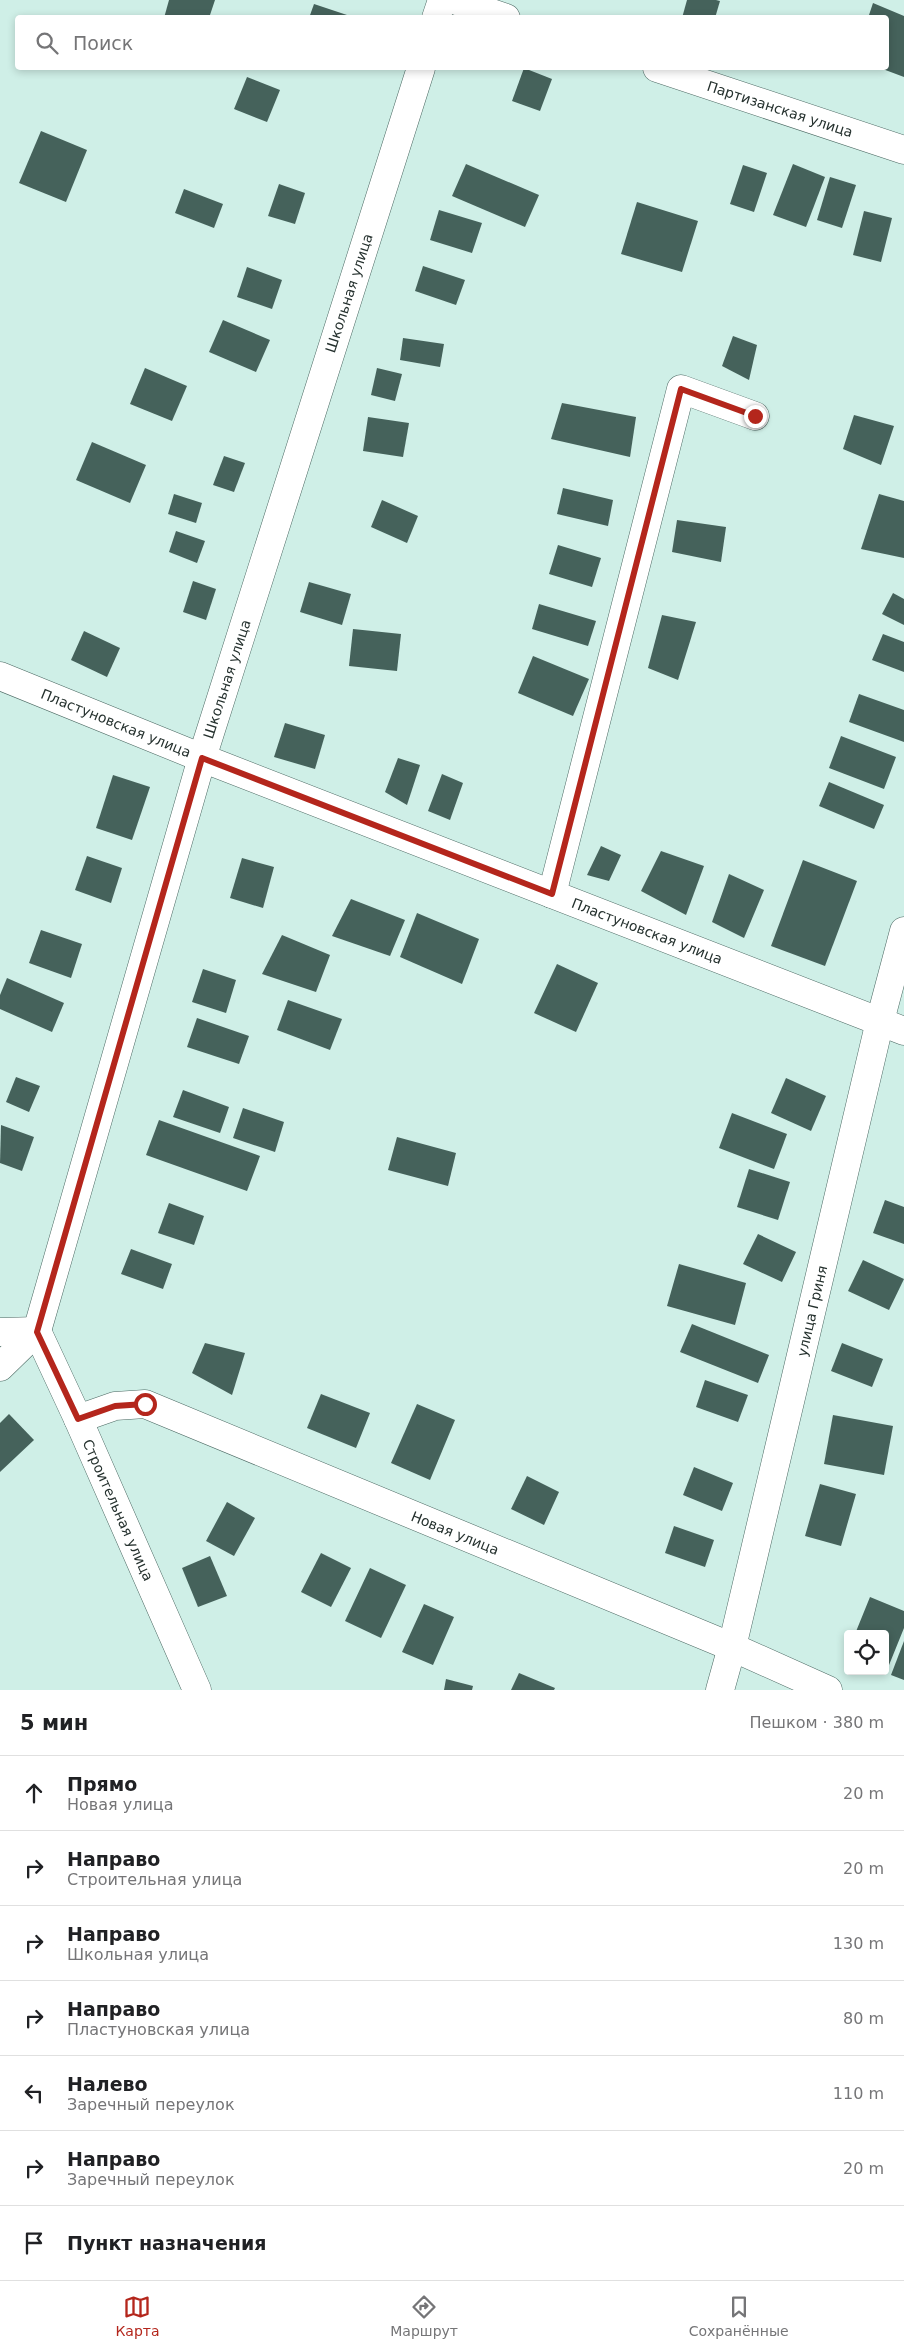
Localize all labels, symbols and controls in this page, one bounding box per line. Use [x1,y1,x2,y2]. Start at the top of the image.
search box [15,15,889,70]
icon: search [33,29,61,57]
text: Поиск [73,32,133,54]
street label: Партизанская улица [705,78,855,140]
street label: Школьная улица [322,231,376,355]
route end [744,405,767,428]
street label: Школьная улица [200,617,254,741]
street label: Пластуновская улица [39,686,193,760]
street label: Пластуновская улица [569,895,725,967]
street label: улица Гриня [794,1264,830,1358]
route start [134,1393,157,1416]
street label: Строительная улица [79,1437,157,1583]
street label: Новая улица [409,1508,501,1558]
map controls [844,1630,889,1675]
button: locate [844,1630,889,1675]
text: 5 мин [20,1711,88,1735]
text: Пешком · 380 m [749,1713,884,1732]
text: Прямо [67,1773,137,1795]
icon: ahead [20,1779,48,1807]
text: 20 m [843,1784,884,1803]
text: Новая улица [67,1795,174,1814]
text: Направо [67,1848,160,1870]
icon: right [20,1854,48,1882]
text: 20 m [843,1859,884,1878]
text: Строительная улица [67,1870,242,1889]
text: Направо [67,1923,160,1945]
icon: right [20,1929,48,1957]
text: 130 m [833,1934,884,1953]
text: Школьная улица [67,1945,209,1964]
text: Направо [67,1998,160,2020]
icon: right [20,2004,48,2032]
text: 80 m [843,2009,884,2028]
text: Пластуновская улица [67,2020,250,2039]
text: Налево [67,2073,148,2095]
icon: left [20,2079,48,2107]
text: 110 m [833,2084,884,2103]
text: Заречный переулок [67,2095,235,2114]
text: Направо [67,2148,160,2170]
icon: right [20,2154,48,2182]
text: 20 m [843,2159,884,2178]
text: Заречный переулок [67,2170,235,2189]
icon: arrive [20,2229,48,2257]
text: Пункт назначения [67,2232,266,2254]
tab: Карта [115,2293,160,2339]
tab: Маршрут [390,2293,458,2339]
tab: Сохранённые [689,2293,789,2339]

